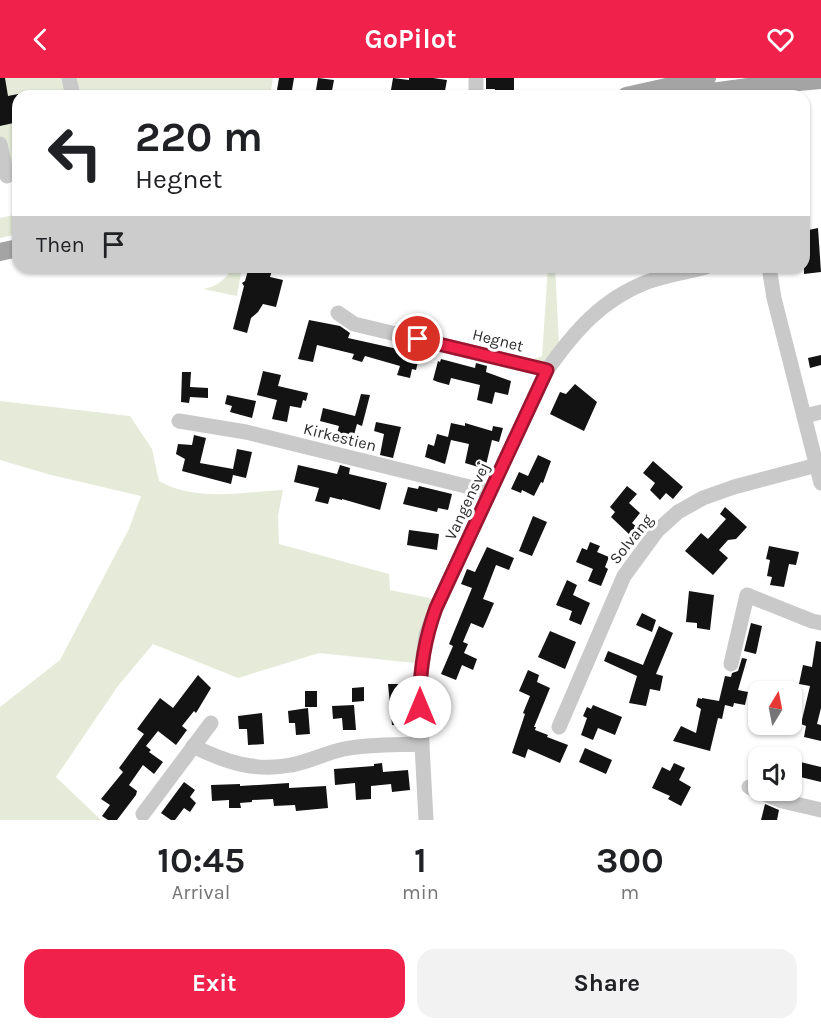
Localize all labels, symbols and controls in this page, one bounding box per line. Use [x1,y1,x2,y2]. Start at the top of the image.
icon: back [24,23,57,56]
text: GoPilot [364,23,457,55]
icon: heart [764,23,797,56]
text: 220 m [135,112,263,162]
icon: left [36,114,114,192]
text: Hegnet [135,163,222,195]
icon: arrive [97,228,130,261]
text: Then [36,232,85,258]
pin [392,313,443,364]
icon: arrive [401,322,434,355]
street label: Hegnet [471,325,525,355]
street label: Kirkestien [302,419,378,455]
street label: Vangensvej [441,459,493,543]
street label: Solvang [605,510,657,568]
position arrow [388,675,452,739]
north arrow [748,681,802,735]
map controls [748,681,802,801]
button: sound [748,747,802,801]
text: 10:45 [157,839,245,881]
text: 1 [414,839,427,881]
text: 300 [596,839,664,881]
text: Arrival [172,881,230,904]
text: min [402,881,439,904]
text: m [621,881,639,904]
button: Exit [24,949,405,1018]
button: Share [417,949,797,1018]

